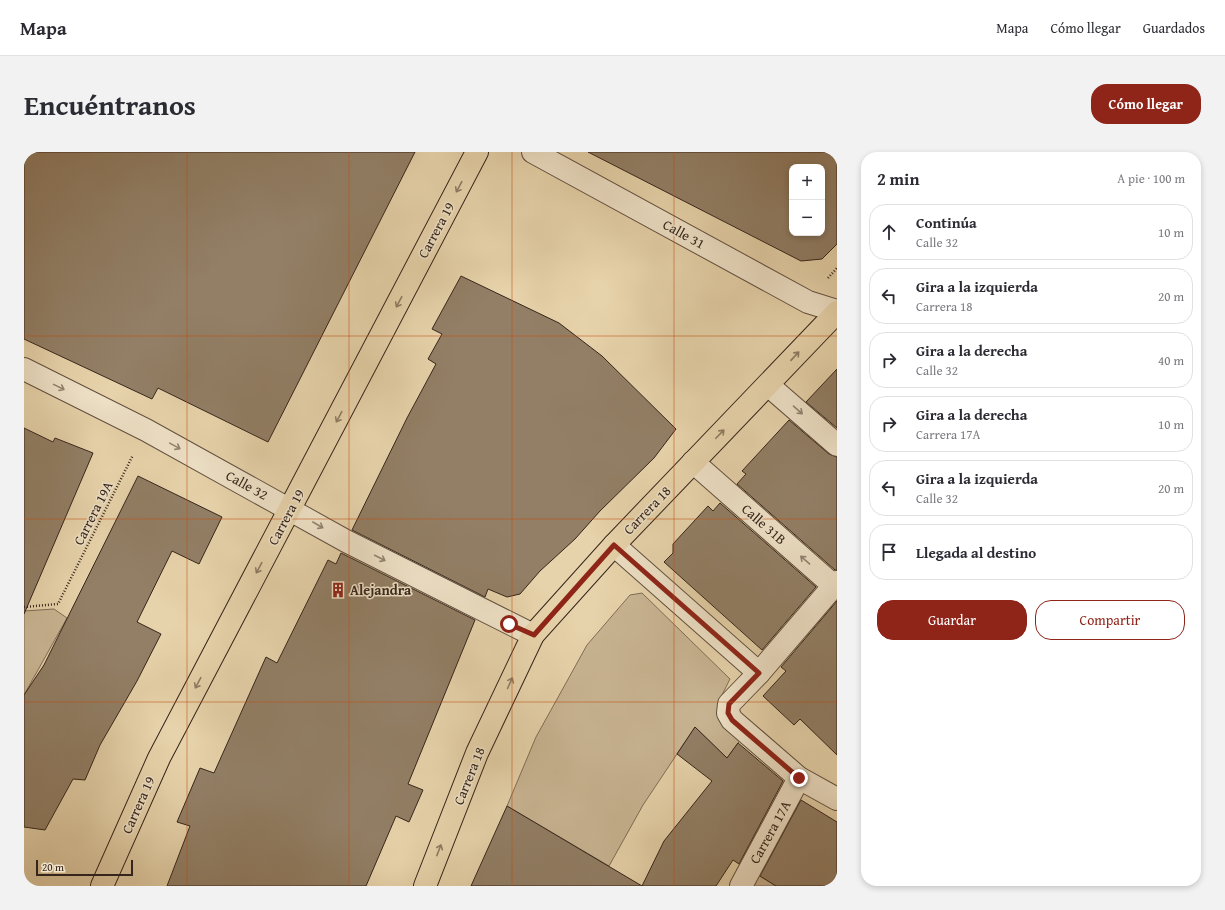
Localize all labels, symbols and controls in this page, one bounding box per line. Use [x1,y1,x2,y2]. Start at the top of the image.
text: Mapa [20,14,67,42]
text: Mapa [996,18,1028,38]
text: Cómo llegar [1050,18,1121,38]
text: Guardados [1143,18,1205,38]
text: Encuéntranos [24,84,196,125]
button: Cómo llegar [1091,84,1201,124]
map controls [789,164,825,236]
button: + [789,164,825,200]
text: 2 min [877,166,919,191]
text: A pie · 100 m [1117,169,1185,188]
one-way arrow [455,180,462,192]
street label: Carrera 19 [413,198,459,262]
button: − [789,200,825,236]
text: Continúa [916,212,977,233]
street label: Calle 31 [659,214,709,254]
icon: ahead [878,221,900,243]
text: 10 m [1158,223,1184,242]
text: Calle 32 [916,233,958,252]
text: Gira a la izquierda [916,276,1038,297]
icon: left [878,285,900,307]
text: 20 m [1158,287,1184,306]
one-way arrow [394,296,402,308]
text: Carrera 18 [916,297,973,316]
text: Gira a la derecha [916,340,1027,361]
icon: right [878,349,900,371]
one-way arrow [790,351,800,361]
text: 40 m [1158,351,1184,370]
text: Calle 32 [916,361,958,380]
one-way arrow [53,384,65,391]
text: Gira a la derecha [916,404,1027,425]
one-way arrow [792,406,803,415]
one-way arrow [334,411,342,423]
icon: right [878,413,900,435]
text: 10 m [1158,415,1184,434]
text: Carrera 17A [916,425,980,444]
one-way arrow [716,429,725,439]
one-way arrow [169,442,181,450]
street label: Calle 32 [222,465,272,505]
text: Gira a la izquierda [916,468,1038,489]
street label: Carrera 19A [68,477,118,548]
icon: left [878,477,900,499]
text: 20 m [1158,479,1184,498]
street label: Carrera 18 [619,481,676,539]
street label: Carrera 19 [263,485,309,549]
text: Calle 32 [916,489,958,508]
street label: Calle 31B [737,499,791,549]
one-way arrow [312,521,324,529]
icon: arrive [878,541,900,563]
text: Llegada al destino [916,542,1036,563]
one-way arrow [374,555,386,563]
one-way arrow [799,556,810,565]
one-way arrow [255,562,263,574]
place label: Alejandra [350,580,412,600]
building icon: Alejandra [329,581,347,599]
button: Guardar [877,600,1027,640]
button: Compartir [1035,600,1185,640]
route start [500,615,518,633]
one-way arrow [194,677,202,689]
one-way arrow [507,677,514,689]
street label: Carrera 18 [448,744,490,808]
route end [790,769,808,787]
street label: Carrera 19 [116,773,160,837]
street label: Carrera 17A [744,796,796,867]
one-way arrow [436,844,444,856]
scale bar [36,858,133,877]
text: 20 m [42,859,64,875]

